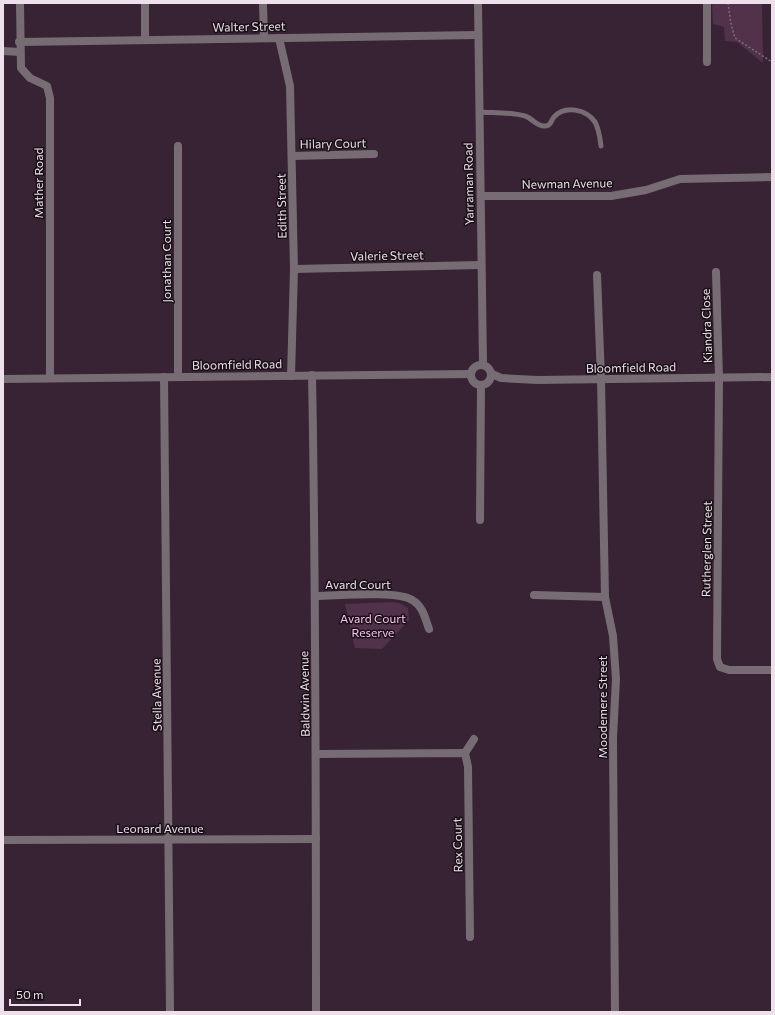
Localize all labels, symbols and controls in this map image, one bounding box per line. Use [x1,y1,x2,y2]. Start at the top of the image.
street label: Walter Street [212,18,286,34]
street label: Hilary Court [300,135,366,151]
street label: Yarraman Road [460,143,476,225]
street label: Mather Road [31,147,45,218]
street label: Edith Street [273,173,289,239]
street label: Newman Avenue [522,175,612,191]
street label: Jonathan Court [159,219,174,302]
street label: Valerie Street [350,247,424,263]
street label: Kiandra Close [698,288,714,364]
street label: Bloomfield Road [192,356,282,372]
street label: Bloomfield Road [586,359,676,375]
street label: Rutherglen Street [698,501,714,597]
street label: Avard Court [325,577,391,591]
park label: Avard Court Reserve [340,611,406,639]
street label: Baldwin Avenue [296,651,312,737]
street label: Moodemere Street [595,655,609,759]
street label: Stella Avenue [148,659,164,731]
street label: Rex Court [450,818,464,872]
street label: Leonard Avenue [116,821,204,835]
scale bar [10,981,80,1007]
text: 50 m [16,987,44,1001]

